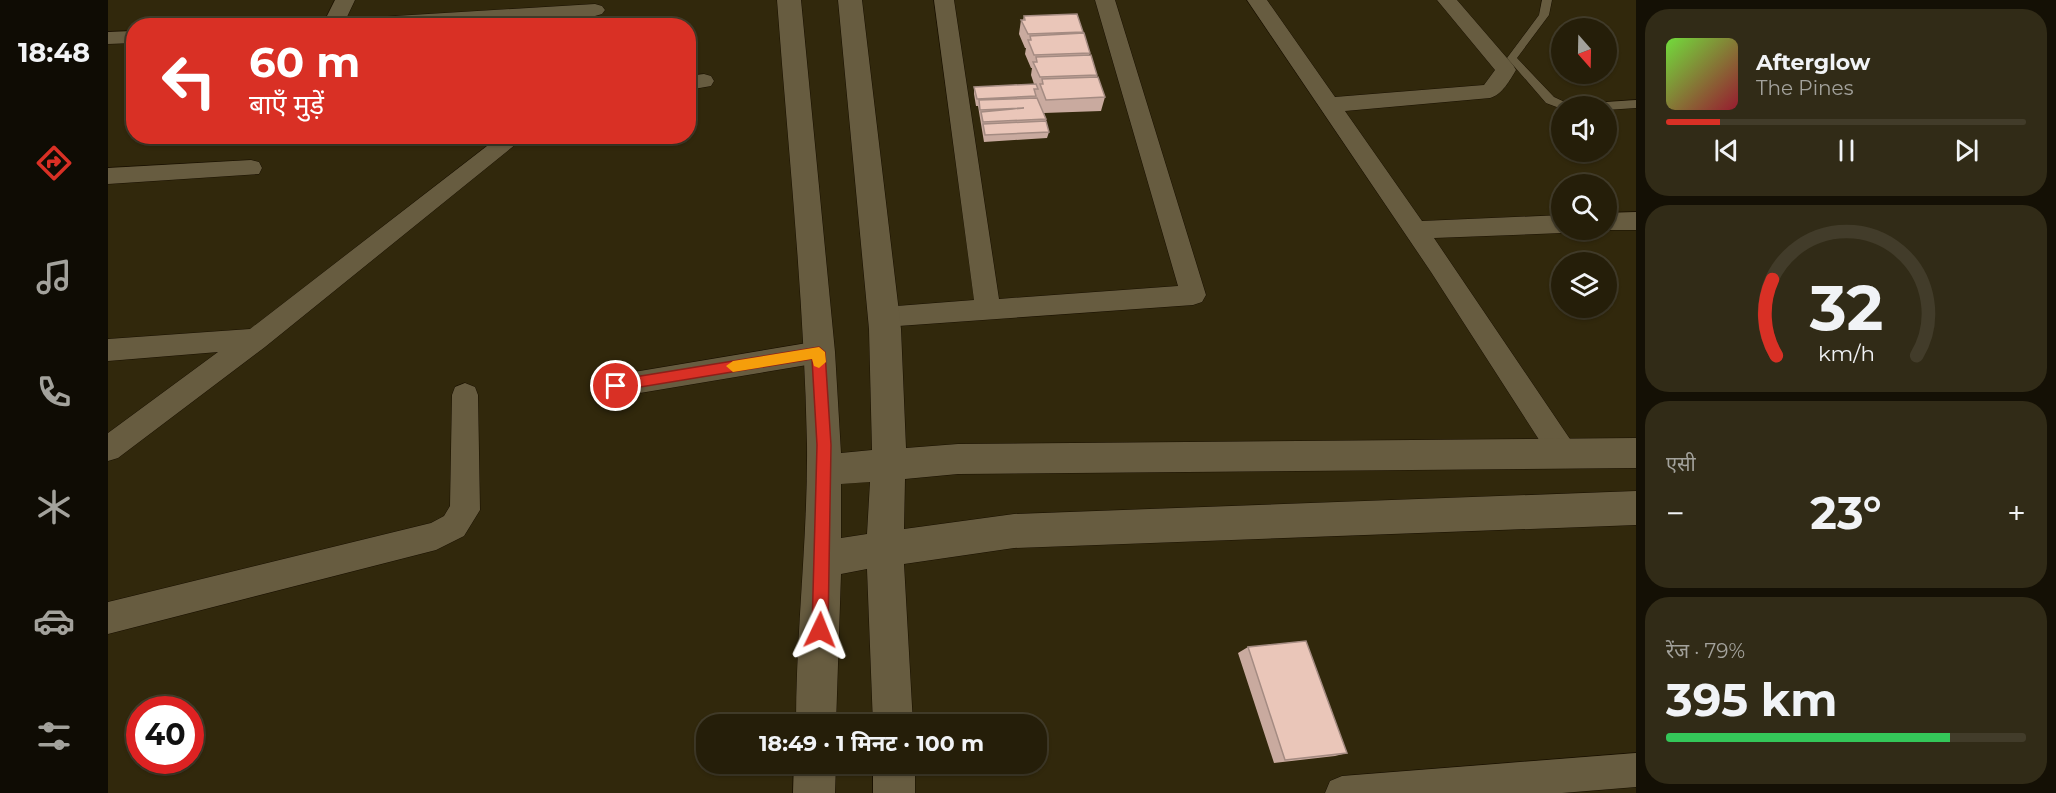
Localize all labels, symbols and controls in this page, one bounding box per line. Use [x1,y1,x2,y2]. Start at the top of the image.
north arrow [1551,18,1617,84]
map controls [1551,18,1617,318]
text: 18:48 [18,36,90,69]
text: 60 m [249,36,360,88]
icon: left [150,42,228,120]
text: Afterglow [1756,49,1870,76]
text: The Pines [1756,76,1853,100]
text: बाएँ मुड़ें [249,88,324,121]
button: sound [1551,96,1617,162]
icon: previous [1710,134,1743,167]
icon: pause [1830,134,1863,167]
icon: next [1950,134,1983,167]
icon: directions [33,142,75,184]
button: search [1551,174,1617,240]
button: layers [1551,252,1617,318]
icon: music [33,256,75,298]
text: 32 [1808,270,1883,346]
text: km/h [1817,340,1875,366]
pin [590,360,641,411]
icon: arrive [599,369,632,402]
icon: phone [33,371,75,413]
text: एसी [1666,452,1696,476]
text: 23° [1810,485,1882,540]
icon: climate [33,486,75,528]
text: − [1666,493,1685,533]
text: + [2007,493,2026,533]
position arrow [788,598,852,662]
icon: car [33,600,75,642]
text: रेंज · 79% [1666,639,1745,663]
text: 395 km [1666,672,1837,727]
speed limit sign: 40 [126,696,204,774]
icon: filters [33,715,75,757]
text: 18:49 · 1 मिनट · 100 m [759,730,984,757]

